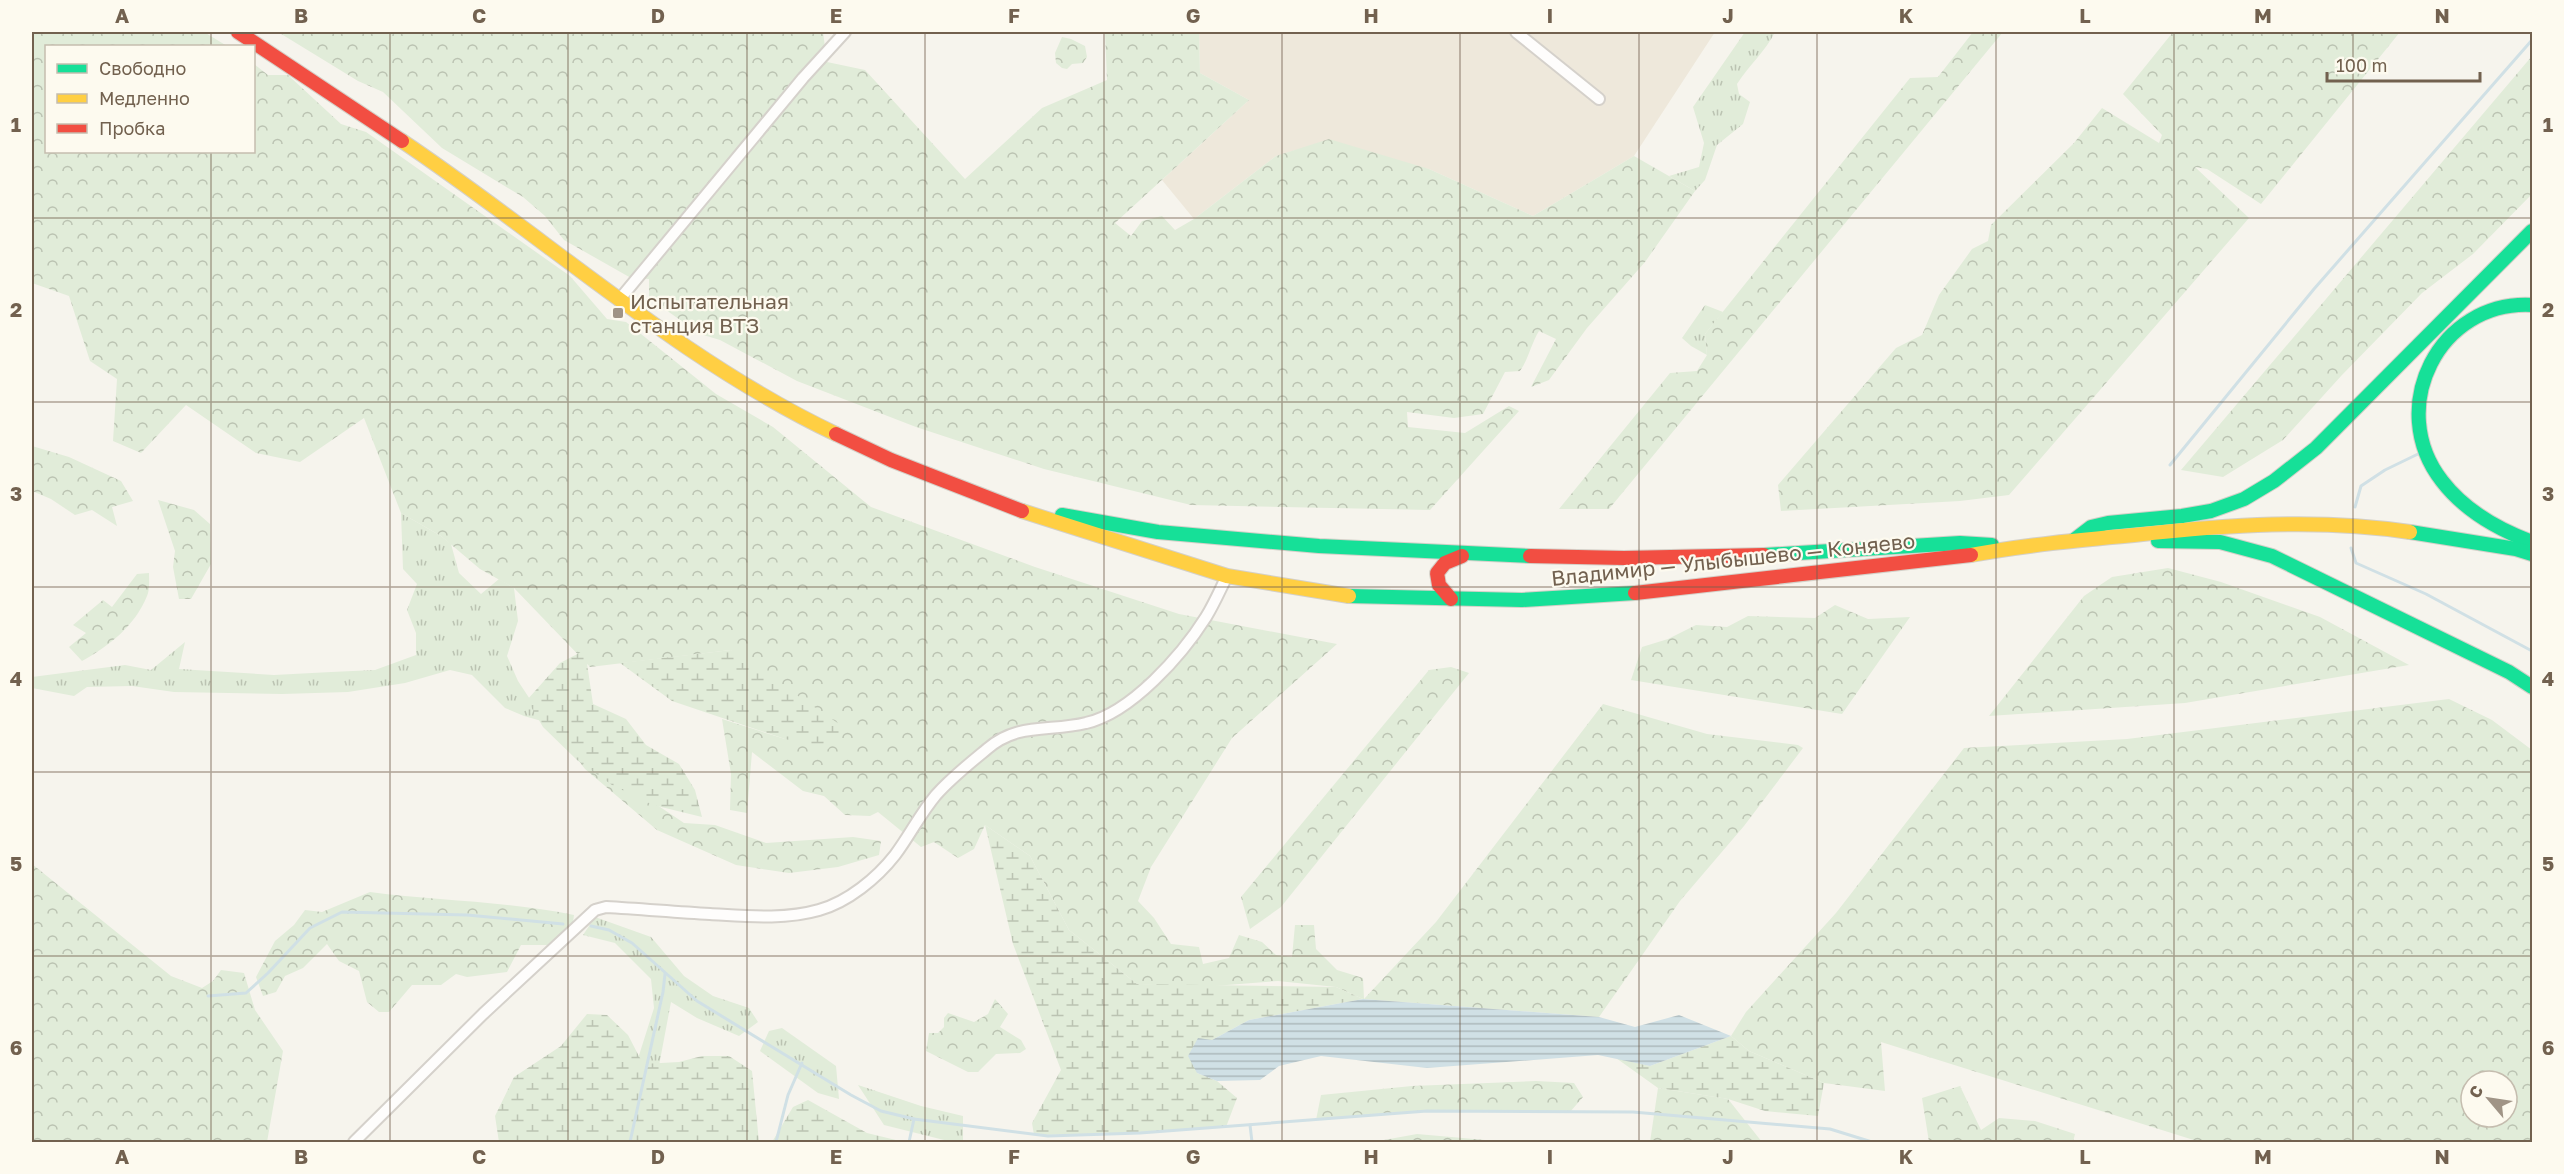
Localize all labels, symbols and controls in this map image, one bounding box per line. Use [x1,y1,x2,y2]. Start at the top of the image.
text: A [115,3,129,27]
text: B [294,3,308,27]
text: C [472,3,486,27]
text: D [651,3,665,27]
text: E [830,3,842,27]
text: F [1008,3,1020,27]
text: G [1186,3,1200,27]
text: H [1363,3,1379,27]
text: I [1547,3,1553,27]
text: J [1722,3,1734,27]
text: K [1899,3,1914,27]
text: L [2079,3,2091,27]
text: M [2254,3,2272,27]
text: N [2434,3,2450,27]
legend [45,45,255,153]
scale bar [2327,45,2480,83]
text: 100 m [2336,54,2387,76]
text: Свободно [99,57,186,79]
text: Медленно [99,87,190,109]
text: 1 [11,112,21,136]
text: 1 [2543,112,2553,136]
text: Пробка [99,117,165,139]
place label: Испытательная станция ВТЗ [630,288,789,338]
text: 2 [10,297,22,321]
text: 2 [2542,297,2554,321]
marker: Испытательная станция ВТЗ [611,306,625,320]
text: 3 [10,481,22,505]
text: 3 [2542,481,2554,505]
street label: Владимир — Улыбышево — Коняево [1550,527,1916,591]
text: 4 [10,666,22,690]
text: 4 [2542,666,2554,690]
text: 5 [10,851,22,875]
text: 5 [2542,851,2554,875]
text: 6 [10,1035,22,1059]
text: 6 [2542,1035,2554,1059]
north arrow [2459,1069,2519,1129]
text: С [2464,1082,2487,1102]
text: A [115,1144,129,1168]
text: B [294,1144,308,1168]
text: C [472,1144,486,1168]
text: D [651,1144,665,1168]
text: E [830,1144,842,1168]
text: F [1008,1144,1020,1168]
text: G [1186,1144,1200,1168]
text: H [1363,1144,1379,1168]
text: I [1547,1144,1553,1168]
text: J [1722,1144,1734,1168]
text: K [1899,1144,1914,1168]
text: L [2079,1144,2091,1168]
text: M [2254,1144,2272,1168]
text: N [2434,1144,2450,1168]

